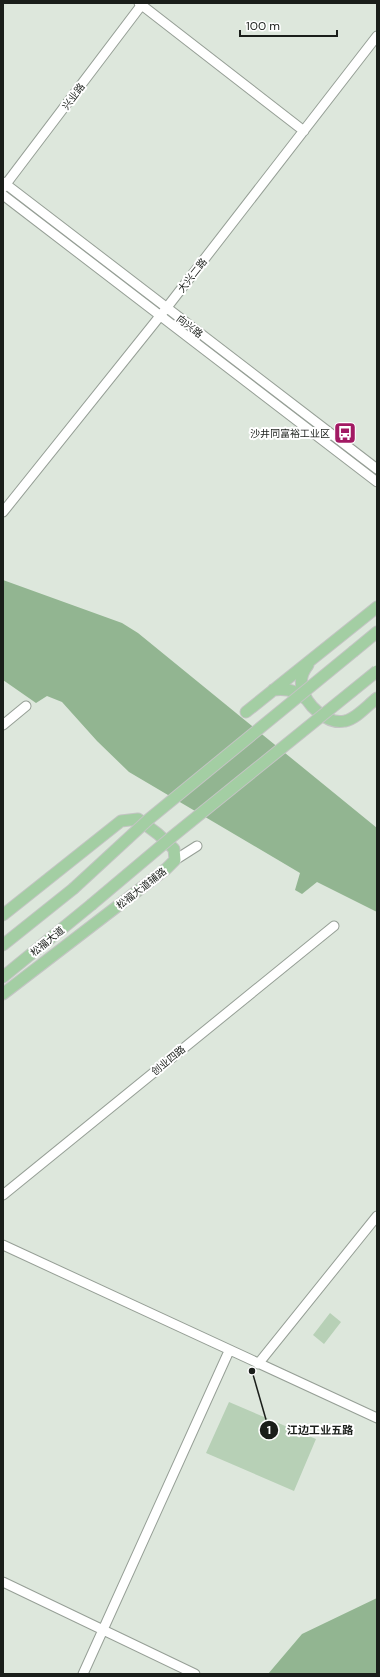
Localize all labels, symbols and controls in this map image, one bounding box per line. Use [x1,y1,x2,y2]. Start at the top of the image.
scale bar [240,12,337,38]
text: 100 m [246,18,280,34]
street label: 兴业路 [59,80,88,112]
street label: 大兴二路 [175,256,210,295]
street label: 向兴路 [174,312,206,341]
bus stop icon: 沙井同富裕工业区 [332,420,358,446]
place label: 沙井同富裕工业区 [250,427,330,440]
street label: 松福大道辅路 [114,865,169,912]
street label: 松福大道 [28,924,67,959]
street label: 创业四路 [149,1043,188,1078]
callout: 江边工业五路 [259,1419,361,1442]
text: 1 [267,1422,271,1438]
text: 江边工业五路 [287,1423,354,1437]

